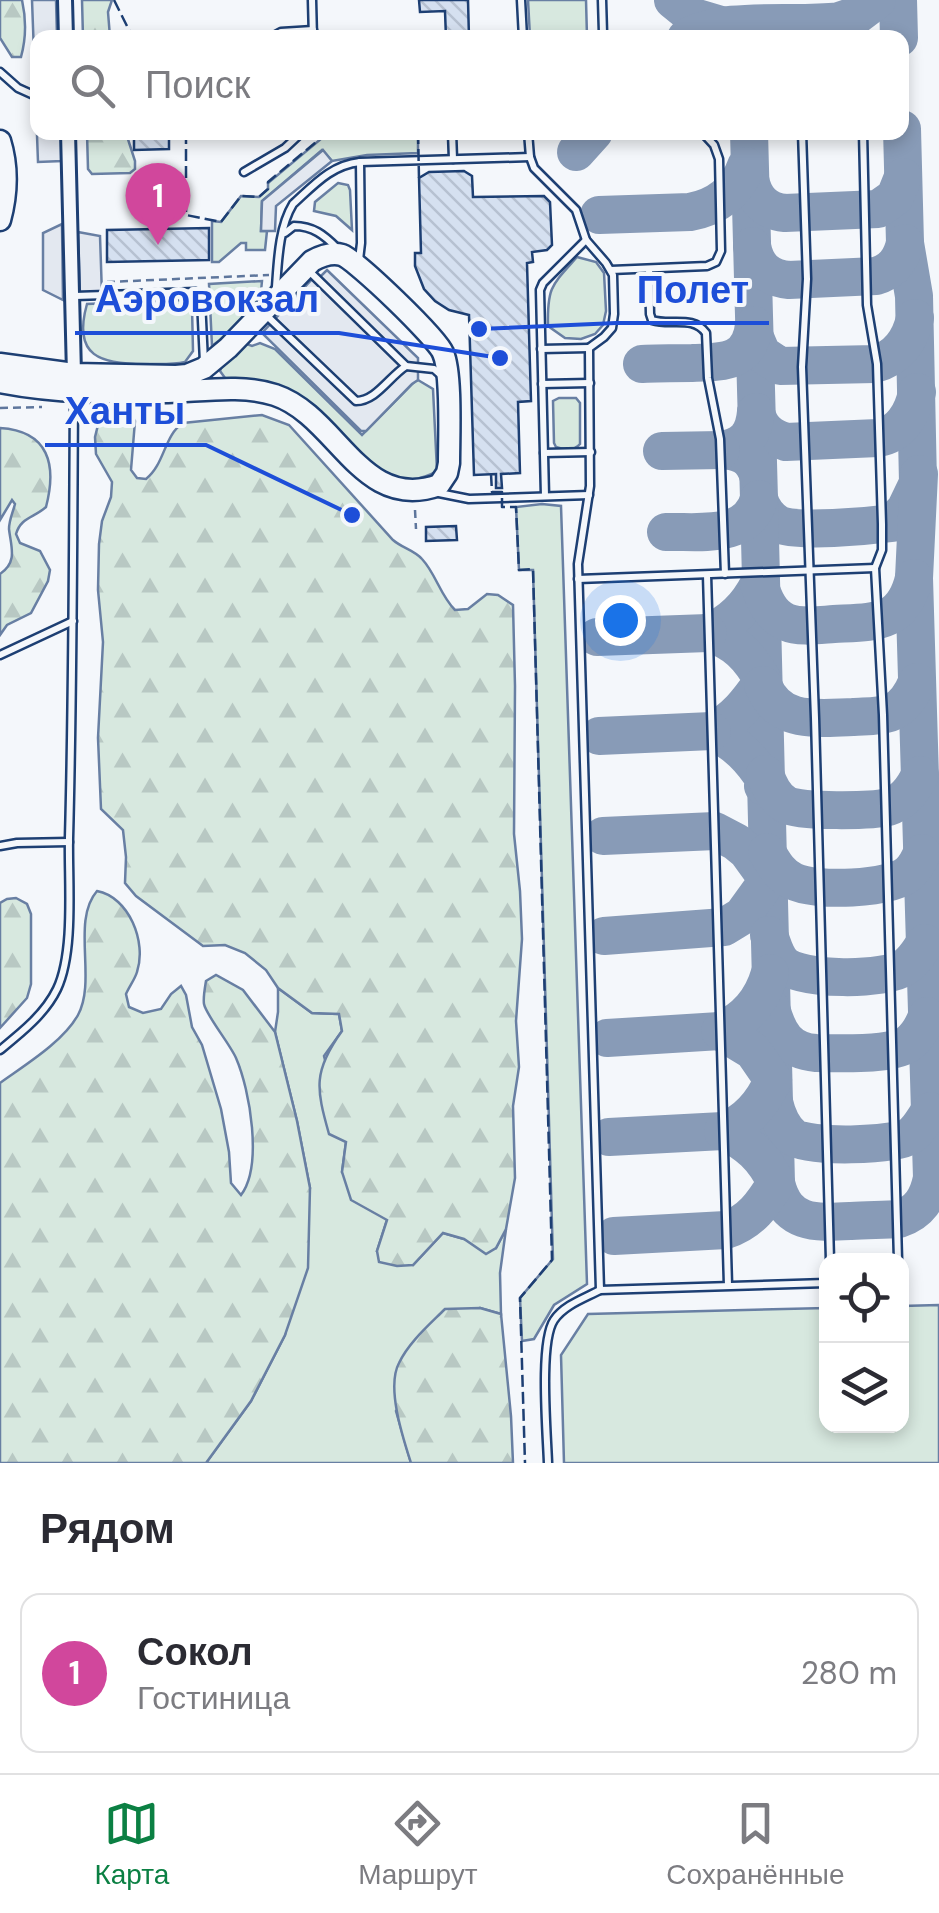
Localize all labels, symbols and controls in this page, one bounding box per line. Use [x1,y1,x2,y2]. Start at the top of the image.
search box [30,30,909,140]
icon: search [65,58,120,113]
text: Поиск [145,60,250,110]
pin: 1 [126,162,190,245]
callout: Полет [616,255,769,323]
callout: Аэровокзал [75,265,339,333]
text: Полет [637,265,749,315]
text: Аэровокзал [95,274,319,324]
callout: Ханты [45,377,206,445]
text: Ханты [65,386,185,436]
your location [595,595,646,646]
map controls [819,1253,909,1433]
button: locate [819,1253,909,1343]
button: layers [819,1343,909,1433]
text: Рядом [40,1501,175,1556]
text: Сокол [137,1627,253,1677]
text: 1 [69,1652,80,1694]
text: 280 m [801,1652,897,1694]
text: Гостиница [137,1677,290,1719]
tab: Карта [94,1796,169,1893]
tab: Маршрут [358,1796,477,1893]
tab: Сохранённые [666,1796,845,1893]

